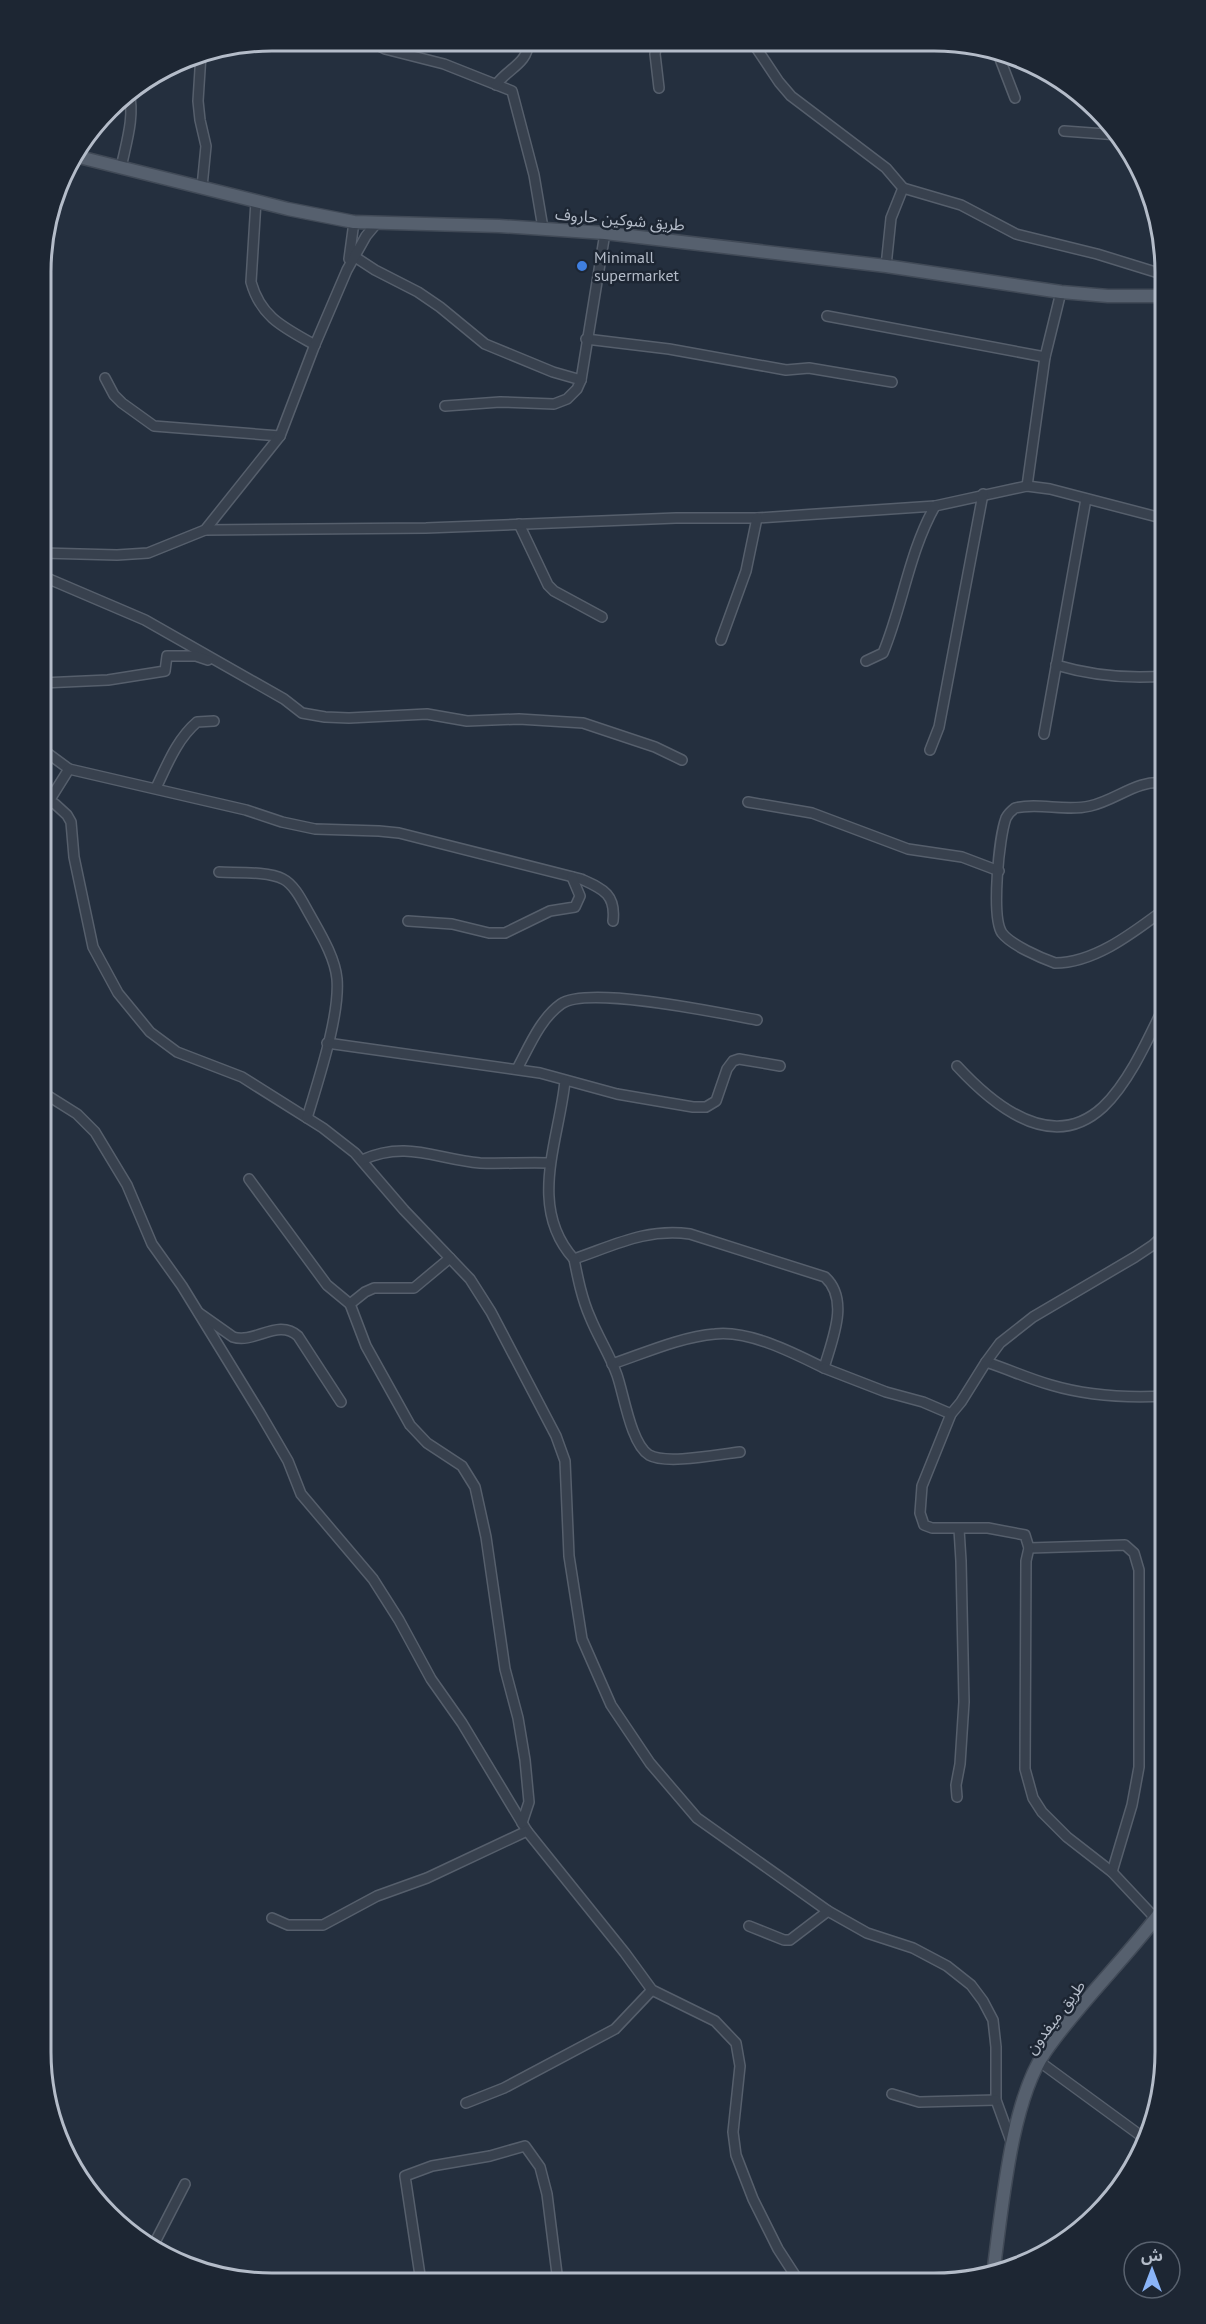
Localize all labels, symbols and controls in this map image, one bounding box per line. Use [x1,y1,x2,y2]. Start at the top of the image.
street label: طريق شوكين حاروف [554,203,686,236]
place label: Minimall supermarket [594,247,680,285]
marker: Minimall supermarket [575,259,589,273]
street label: طريق ميفدون [1021,1976,1090,2059]
north arrow [1122,2240,1182,2300]
text: ش [1141,2245,1163,2265]

